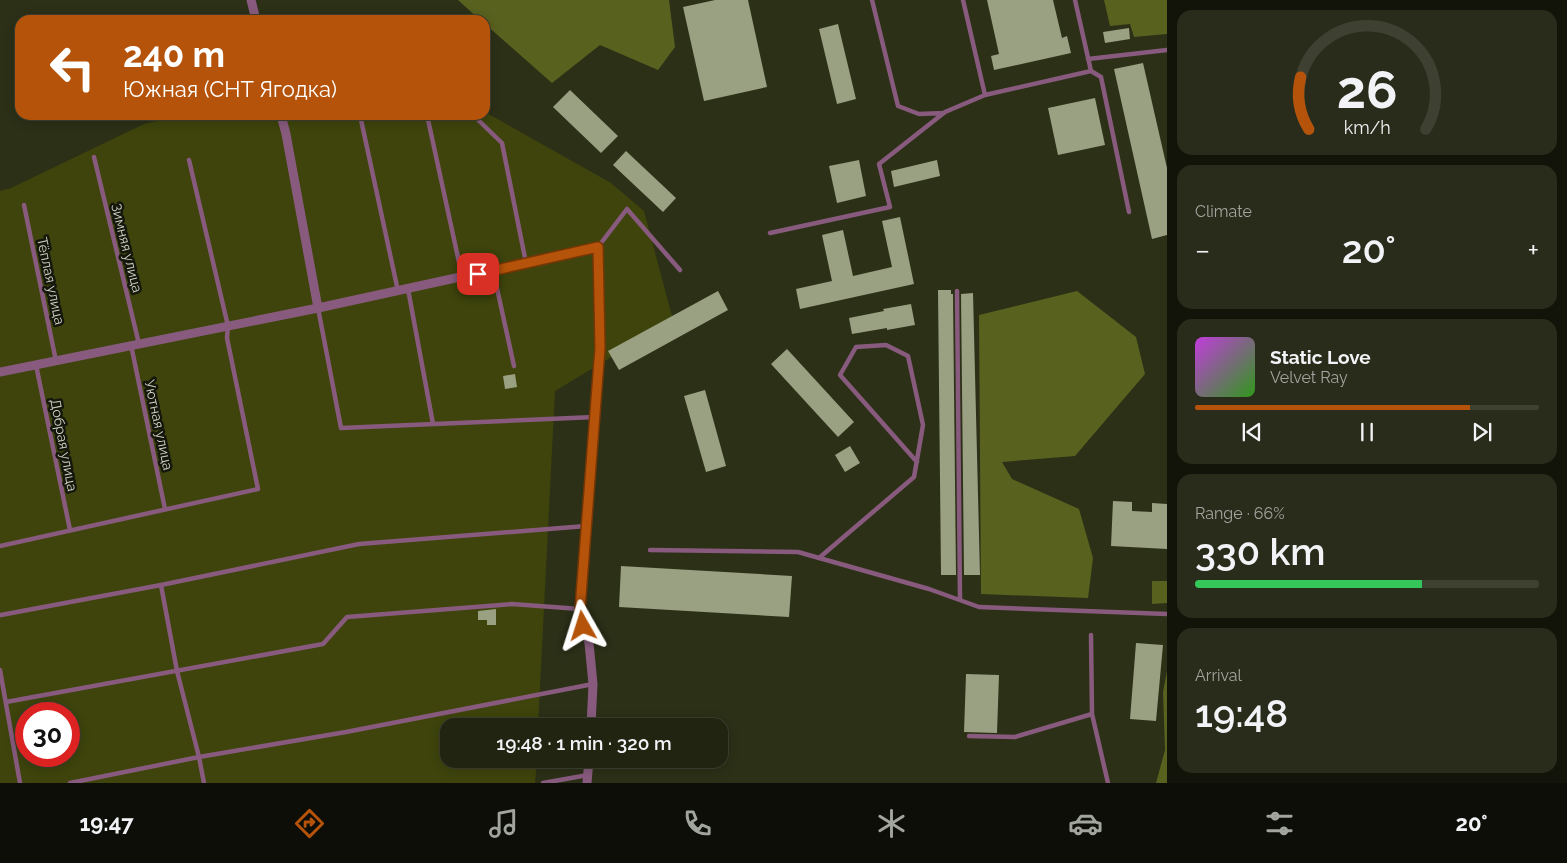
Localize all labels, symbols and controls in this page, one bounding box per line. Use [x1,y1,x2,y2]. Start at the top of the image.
text: 240 m [123,34,225,75]
icon: left [40,35,105,100]
text: 26 [1337,59,1397,120]
text: Южная (СНТ Ягодка) [123,76,337,102]
text: km/h [1343,117,1391,138]
street label: Зимняя улица [108,202,146,294]
text: Climate [1195,202,1252,221]
text: 20° [1342,227,1396,272]
text: − [1195,234,1210,267]
text: + [1527,234,1539,267]
street label: Тёплая улица [34,236,68,326]
pin [457,253,499,295]
icon: arrive [464,260,492,288]
text: Static Love [1270,346,1371,368]
text: Velvet Ray [1270,368,1348,387]
street label: Уютная улица [142,378,176,472]
street label: Добрая улица [47,398,81,492]
icon: previous [1238,418,1266,446]
icon: pause [1353,418,1381,446]
icon: next [1468,418,1496,446]
text: Range · 66% [1195,504,1285,523]
text: 330 km [1195,529,1326,574]
position arrow [556,599,608,651]
text: Arrival [1195,666,1242,685]
text: 19:48 [1195,691,1288,736]
speed limit sign: 30 [15,702,80,767]
text: 19:48 · 1 min · 320 m [496,732,672,754]
icon: directions [292,806,327,841]
icon: music [486,806,521,841]
icon: phone [680,806,715,841]
icon: climate [874,806,909,841]
icon: car [1068,806,1103,841]
icon: filters [1262,806,1297,841]
text: 19:47 [79,810,134,836]
text: 20° [1456,810,1487,836]

